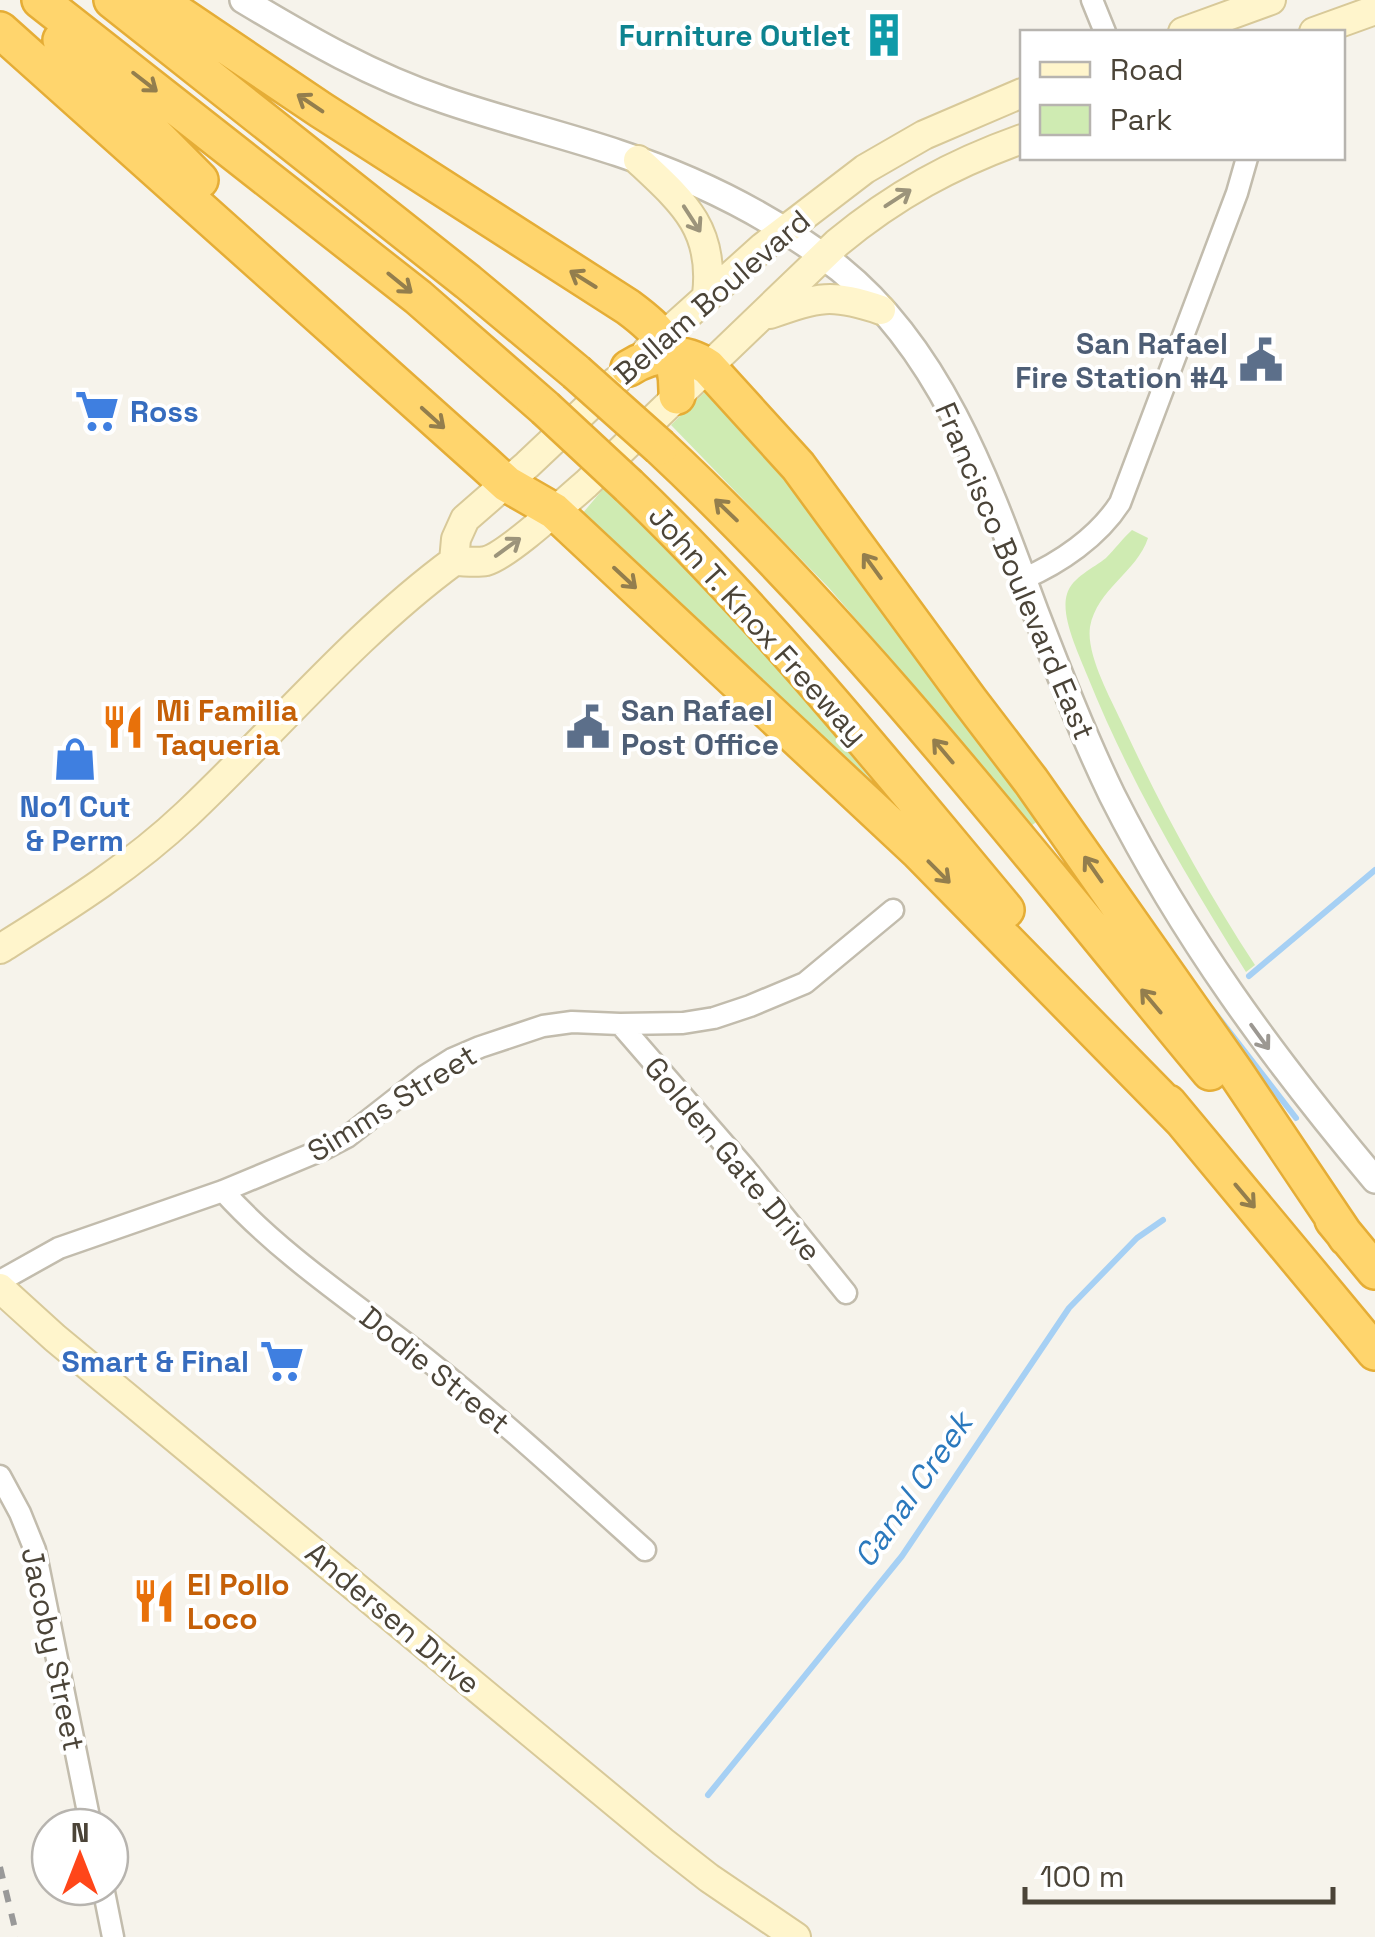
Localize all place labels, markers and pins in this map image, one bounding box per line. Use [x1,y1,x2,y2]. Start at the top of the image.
building icon: Furniture Outlet [860,11,908,59]
place label: Furniture Outlet [619,16,851,55]
place label: San Rafael Fire Station #4 [1015,324,1228,397]
public building icon: San Rafael Fire Station #4 [1237,336,1285,384]
supermarket icon: Ross [73,387,121,435]
place label: Ross [130,392,199,431]
place label: Mi Familia Taqueria [156,691,298,764]
place label: San Rafael Post Office [621,691,779,764]
restaurant icon: Mi Familia Taqueria [99,703,147,751]
public building icon: San Rafael Post Office [564,703,612,751]
shop icon: No1 Cut & Perm [51,735,99,783]
place label: No1 Cut & Perm [19,787,131,860]
supermarket icon: Smart & Final [258,1337,306,1385]
place label: Smart & Final [62,1342,249,1381]
place label: El Pollo Loco [187,1565,290,1638]
restaurant icon: El Pollo Loco [130,1577,178,1625]

